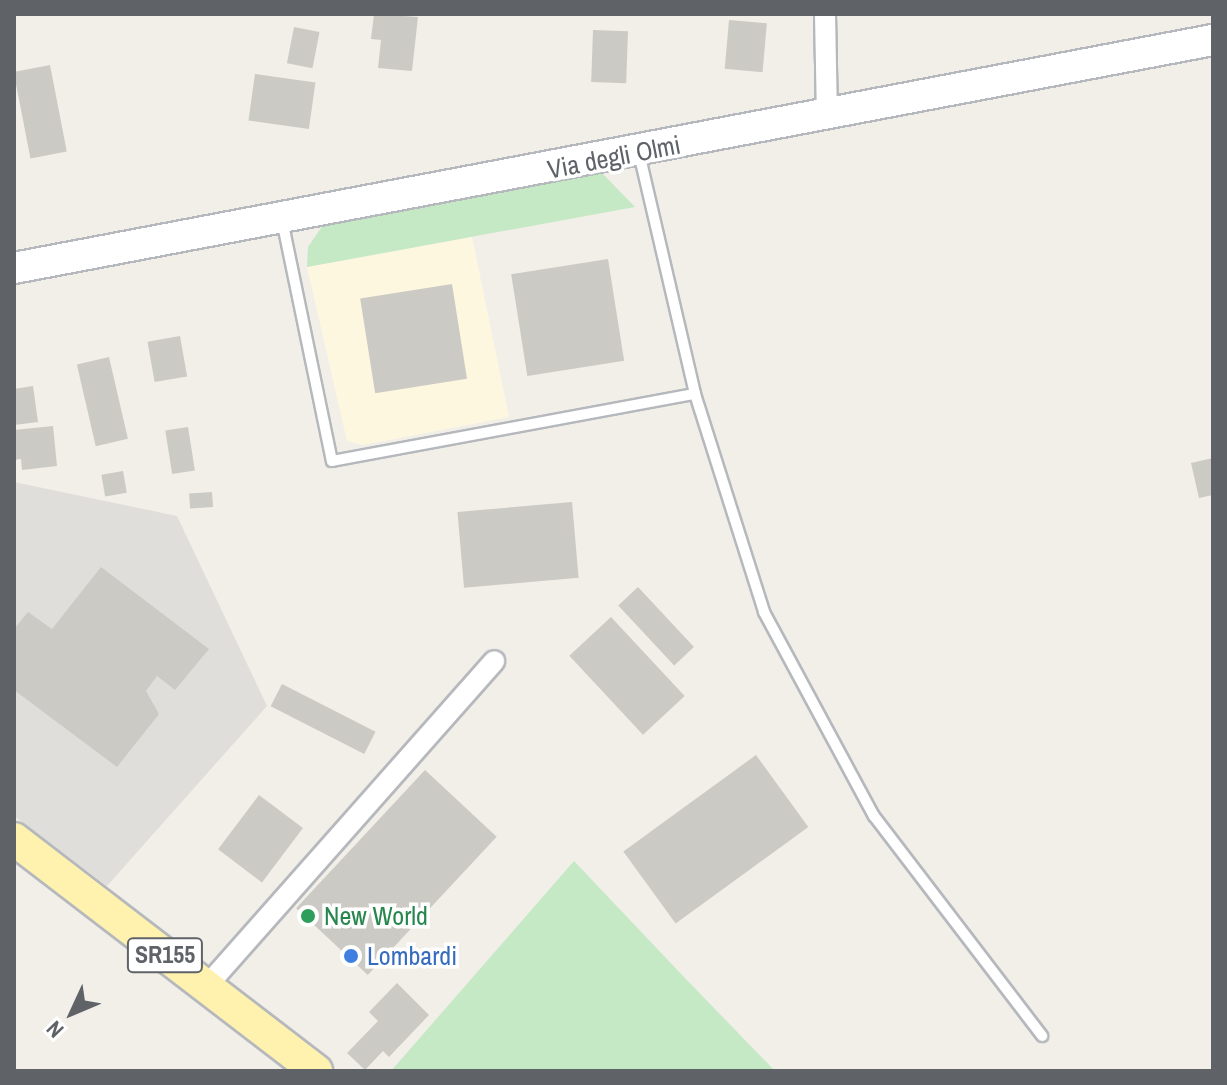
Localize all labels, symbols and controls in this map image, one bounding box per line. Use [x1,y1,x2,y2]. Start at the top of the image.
street label: Via degli Olmi [545,129,683,185]
place label: New World [324,900,428,932]
marker: New World [299,907,317,925]
road number: SR155 [125,935,205,975]
place label: Lombardi [367,940,457,972]
marker: Lombardi [342,947,360,965]
north arrow [32,973,112,1053]
text: N [39,1015,70,1045]

